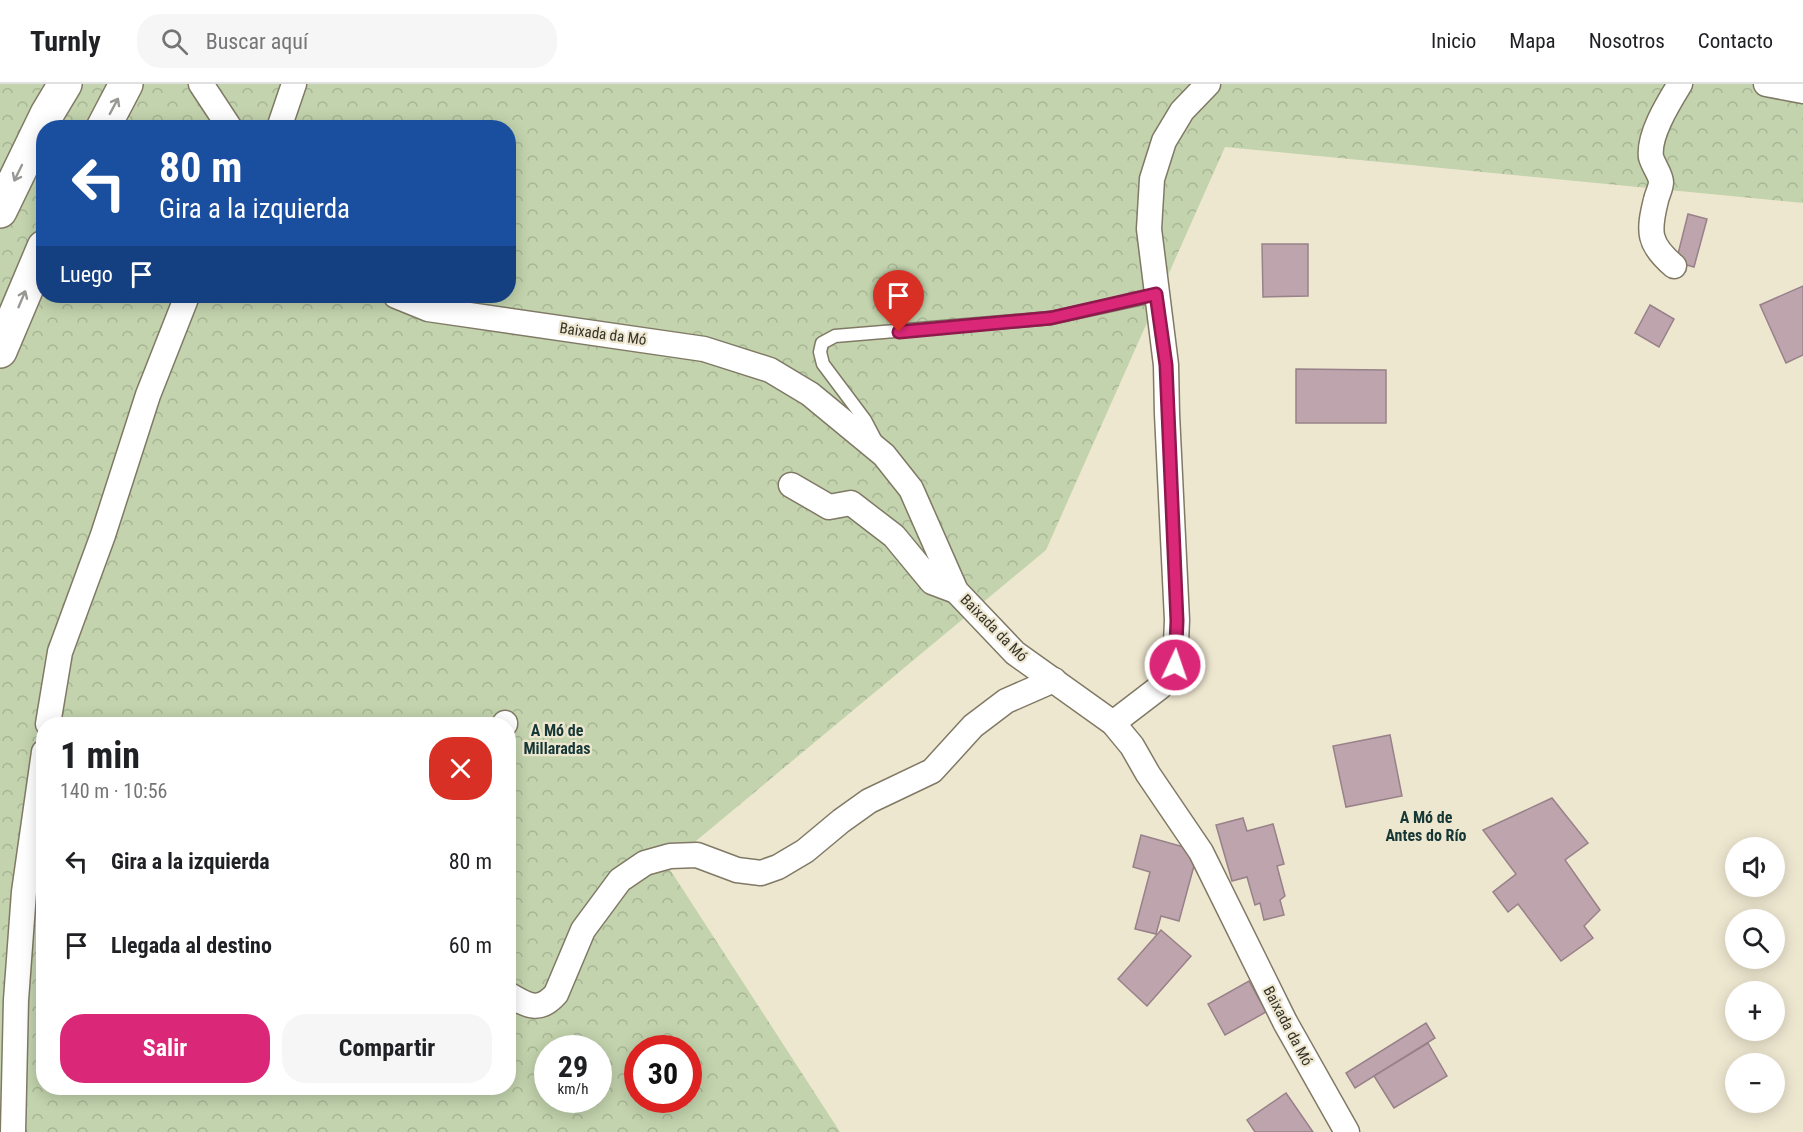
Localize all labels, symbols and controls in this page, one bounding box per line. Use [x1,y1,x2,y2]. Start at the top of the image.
search box [137,14,557,68]
text: Turnly [30,25,101,58]
icon: search [158,25,191,58]
text: Buscar aquí [206,29,308,54]
text: Inicio [1431,29,1476,53]
text: Mapa [1509,29,1556,53]
text: Nosotros [1589,29,1665,53]
text: Contacto [1698,29,1773,53]
one-way arrow [109,97,120,115]
text: 80 m [159,143,242,192]
icon: left [60,144,138,222]
one-way arrow [12,164,24,182]
text: Gira a la izquierda [159,193,350,225]
icon: arrive [125,258,158,291]
text: Luego [60,262,113,287]
pin [873,270,924,332]
icon: arrive [882,279,915,312]
one-way arrow [17,290,28,309]
street label: Baixada da Mó [558,319,648,349]
street label: Baixada da Mó [957,591,1031,665]
position arrow [1143,633,1207,697]
district label: A Mó de Millaradas [523,721,591,758]
text: 1 min [60,735,140,777]
button: close [429,737,492,800]
text: 140 m · 10:56 [60,779,167,803]
district label: A Mó de Antes do Río [1385,808,1467,845]
map controls [1725,837,1785,1113]
button: sound [1725,837,1785,897]
icon: left [60,845,93,878]
text: Gira a la izquierda [111,849,270,874]
text: 80 m [449,849,492,874]
button: search [1725,909,1785,969]
icon: arrive [60,929,93,962]
text: Llegada al destino [111,933,272,958]
text: 60 m [449,933,492,958]
button: + [1725,981,1785,1041]
street label: Baixada da Mó [1259,983,1317,1069]
button: Salir [60,1014,270,1083]
button: Compartir [282,1014,492,1083]
speed limit sign: 30 [624,1035,702,1113]
text: 29 [558,1049,588,1084]
button: − [1725,1053,1785,1113]
text: km/h [558,1080,588,1098]

